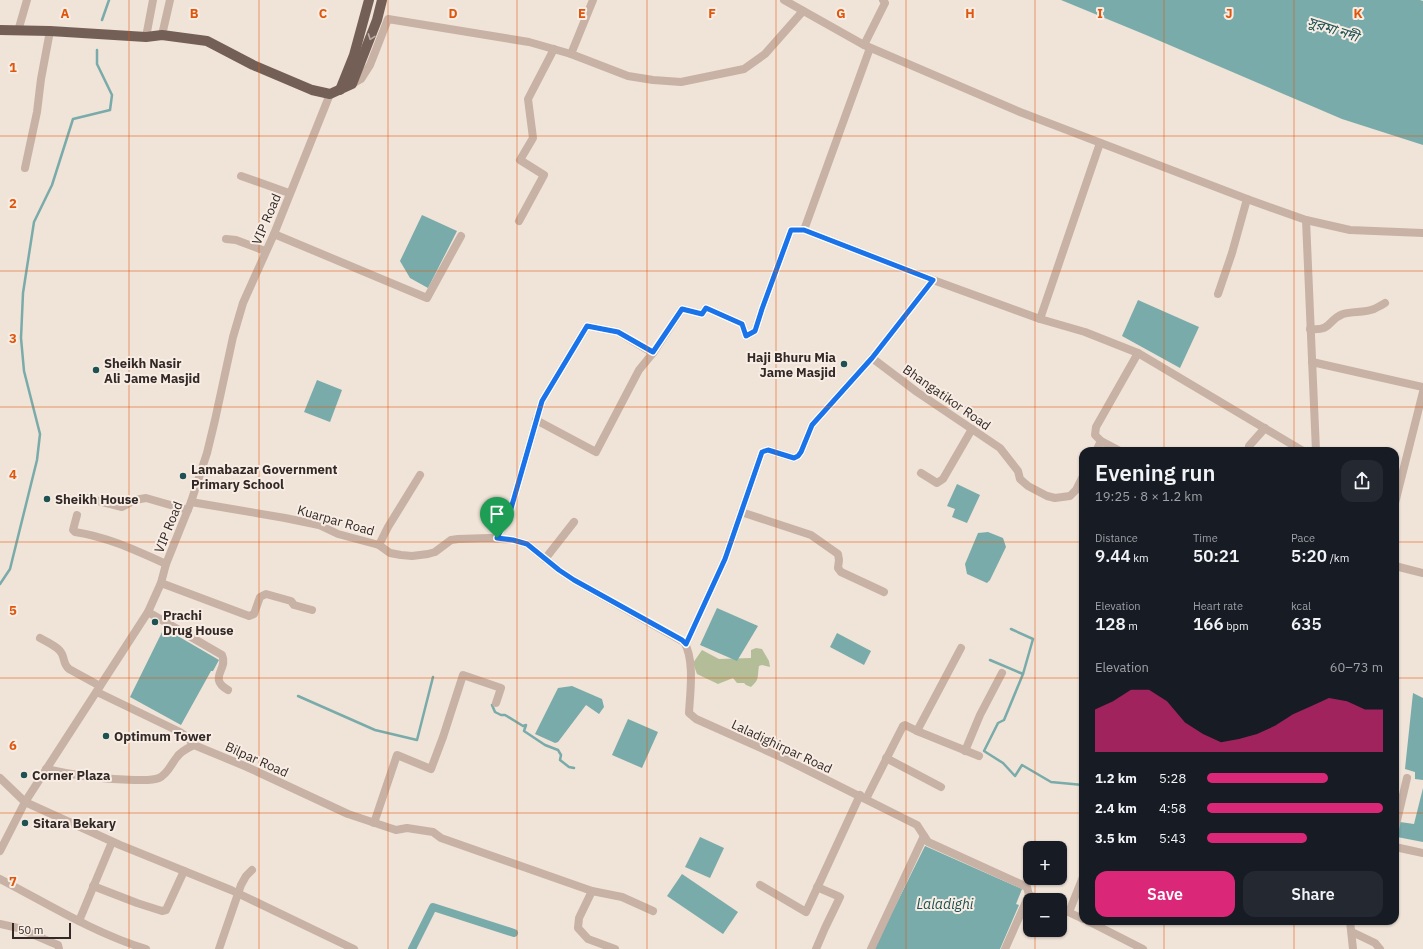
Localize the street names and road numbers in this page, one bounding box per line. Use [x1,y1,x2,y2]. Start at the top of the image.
street label: VIP Road [248,191,285,247]
street label: Bhangatikor Road [899,361,994,434]
street label: VIP Road [150,499,186,555]
street label: Kuarpar Road [295,501,376,540]
street label: Laladighirpar Road [729,716,835,777]
street label: Bilpar Road [223,738,291,781]

